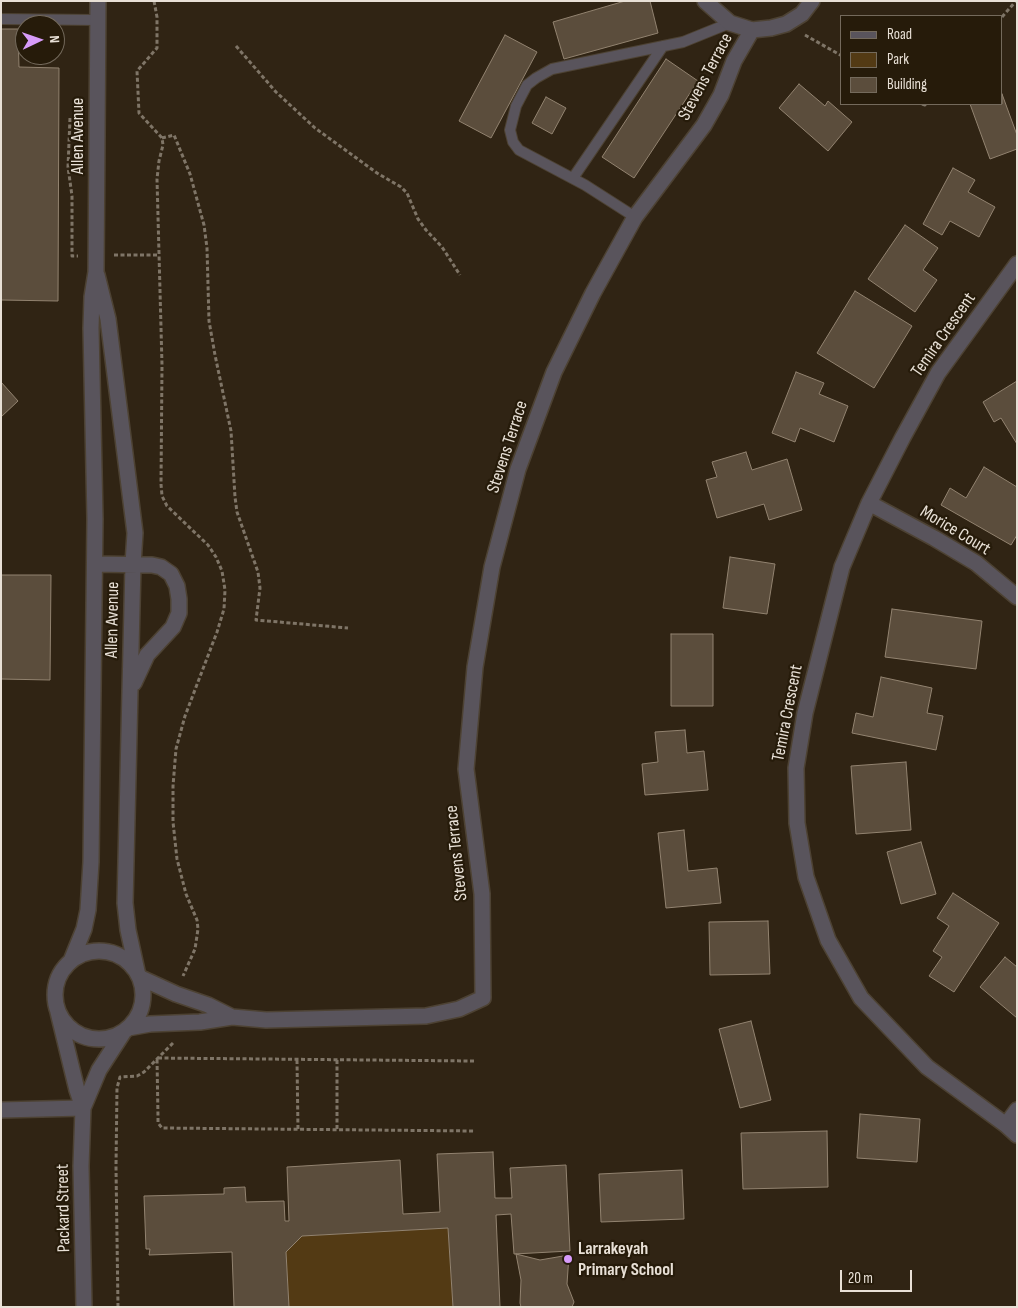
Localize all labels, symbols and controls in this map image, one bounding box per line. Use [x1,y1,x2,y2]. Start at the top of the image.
north arrow [15,15,65,65]
legend [840,15,1003,105]
text: Road [887,25,912,44]
street label: Stevens Terrace [674,30,738,124]
text: N [46,35,63,43]
text: Park [887,50,909,69]
text: Building [887,75,927,94]
street label: Allen Avenue [67,98,89,174]
street label: Temira Crescent [907,289,981,381]
street label: Stevens Terrace [483,398,533,496]
street label: Morice Court [916,502,994,560]
street label: Allen Avenue [102,582,124,658]
street label: Temira Crescent [768,663,808,763]
street label: Stevens Terrace [441,804,473,902]
street label: Packard Street [52,1164,76,1252]
place label: Larrakeyah Primary School [578,1238,674,1280]
marker: Larrakeyah Primary School [562,1253,574,1265]
scale bar [843,1260,916,1292]
text: 20 m [848,1269,873,1288]

